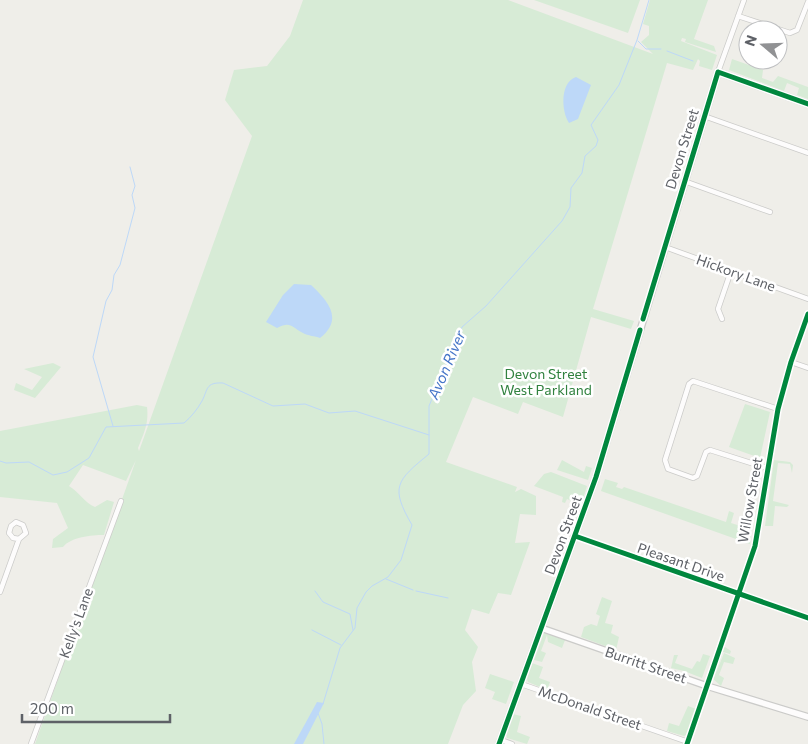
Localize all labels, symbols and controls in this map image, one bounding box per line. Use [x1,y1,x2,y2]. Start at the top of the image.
north arrow [738,20,788,70]
text: N [740,33,760,48]
street label: Devon Street [661,106,702,191]
street label: Hickory Lane [694,250,778,295]
water label: Avon River [423,327,469,403]
park label: Devon Street West Parkland [500,365,592,398]
street label: Willow Street [734,456,765,544]
street label: Devon Street [540,493,585,577]
street label: Pleasant Drive [635,539,727,584]
street label: Kelly's Lane [55,585,96,660]
street label: Burritt Street [603,643,690,687]
street label: McDonald Street [536,682,644,733]
scale bar [22,692,170,724]
text: 200 m [30,699,74,717]

